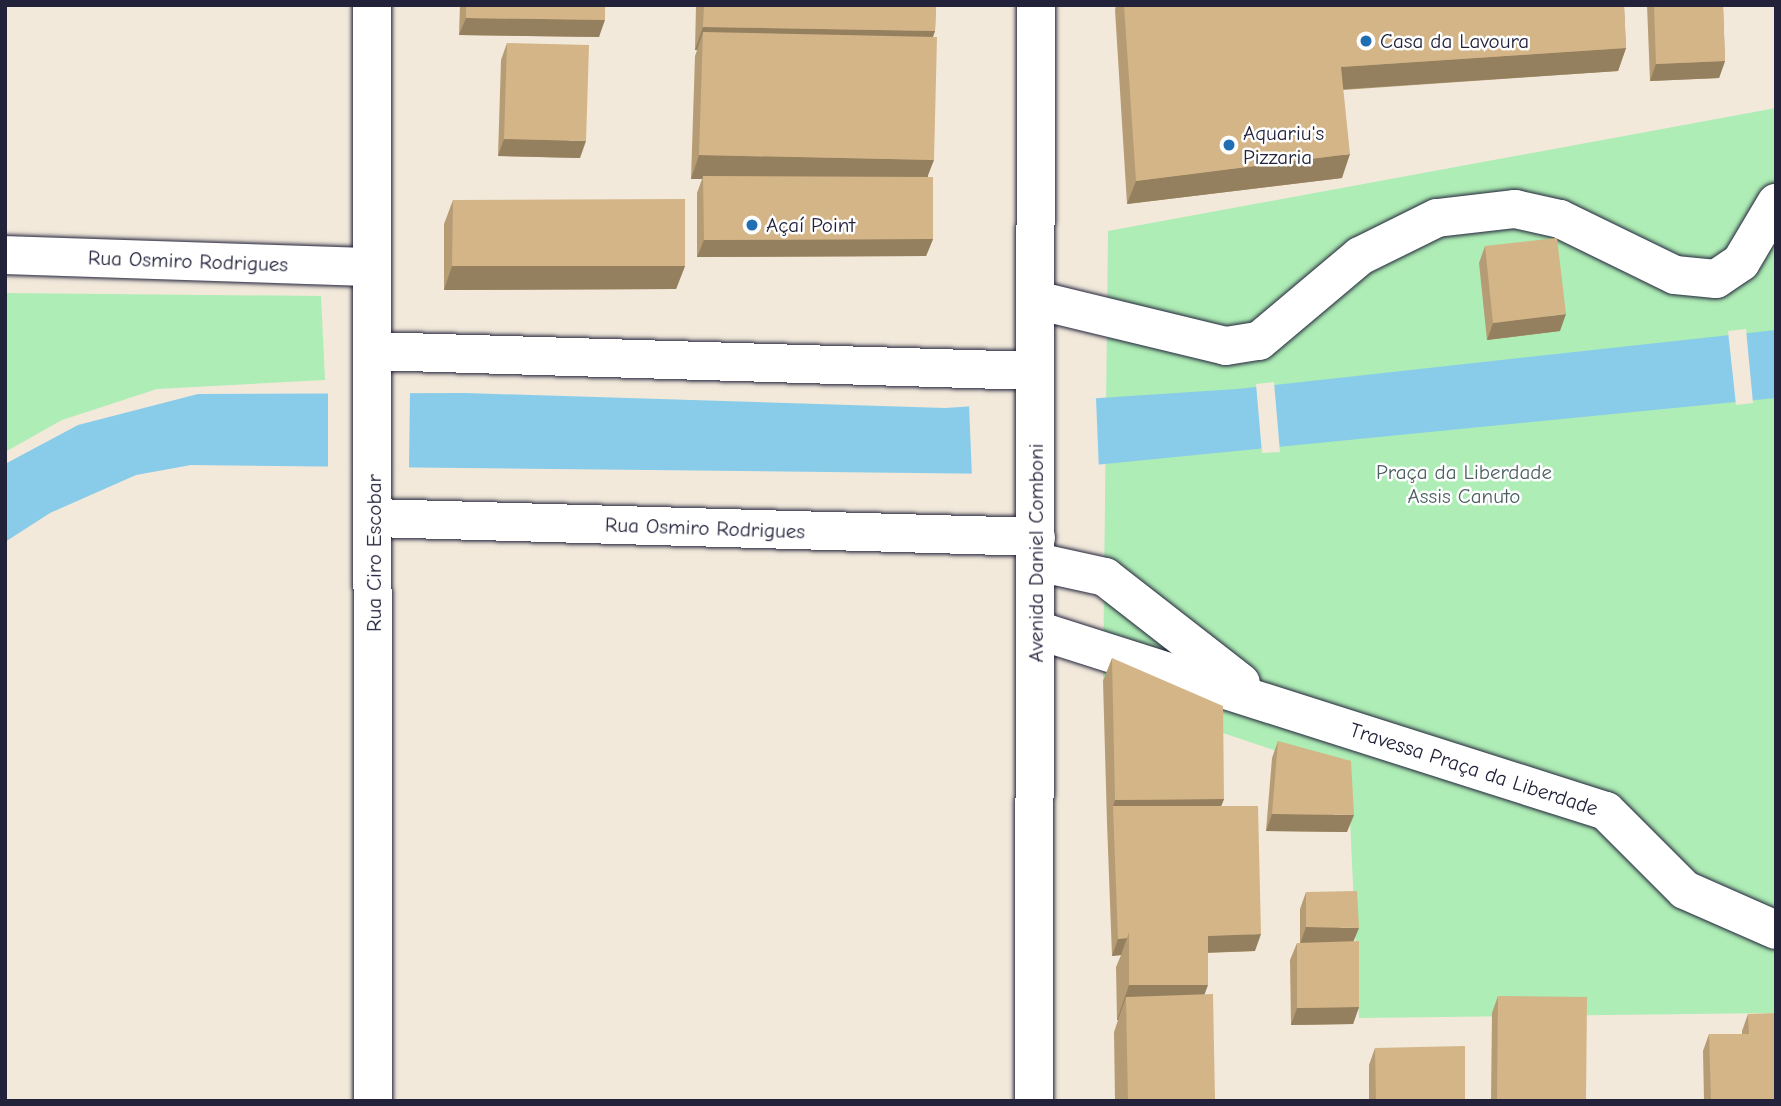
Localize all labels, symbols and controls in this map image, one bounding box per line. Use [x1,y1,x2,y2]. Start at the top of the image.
place label: Casa da Lavoura [1380,28,1529,54]
marker: Casa da Lavoura [1358,33,1374,49]
place label: Aquariu's Pizzaria [1243,120,1324,170]
marker: Aquariu's Pizzaria [1221,137,1237,153]
place label: Açaí Point [766,212,855,238]
marker: Açaí Point [744,217,760,233]
street label: Rua Osmiro Rodrigues [87,245,289,277]
street label: Avenida Daniel Comboni [1023,443,1049,663]
park label: Praça da Liberdade Assis Canuto [1376,459,1552,509]
street label: Rua Ciro Escobar [361,474,387,632]
street label: Rua Osmiro Rodrigues [604,512,806,544]
street label: Travessa Praça da Liberdade [1347,717,1601,821]

